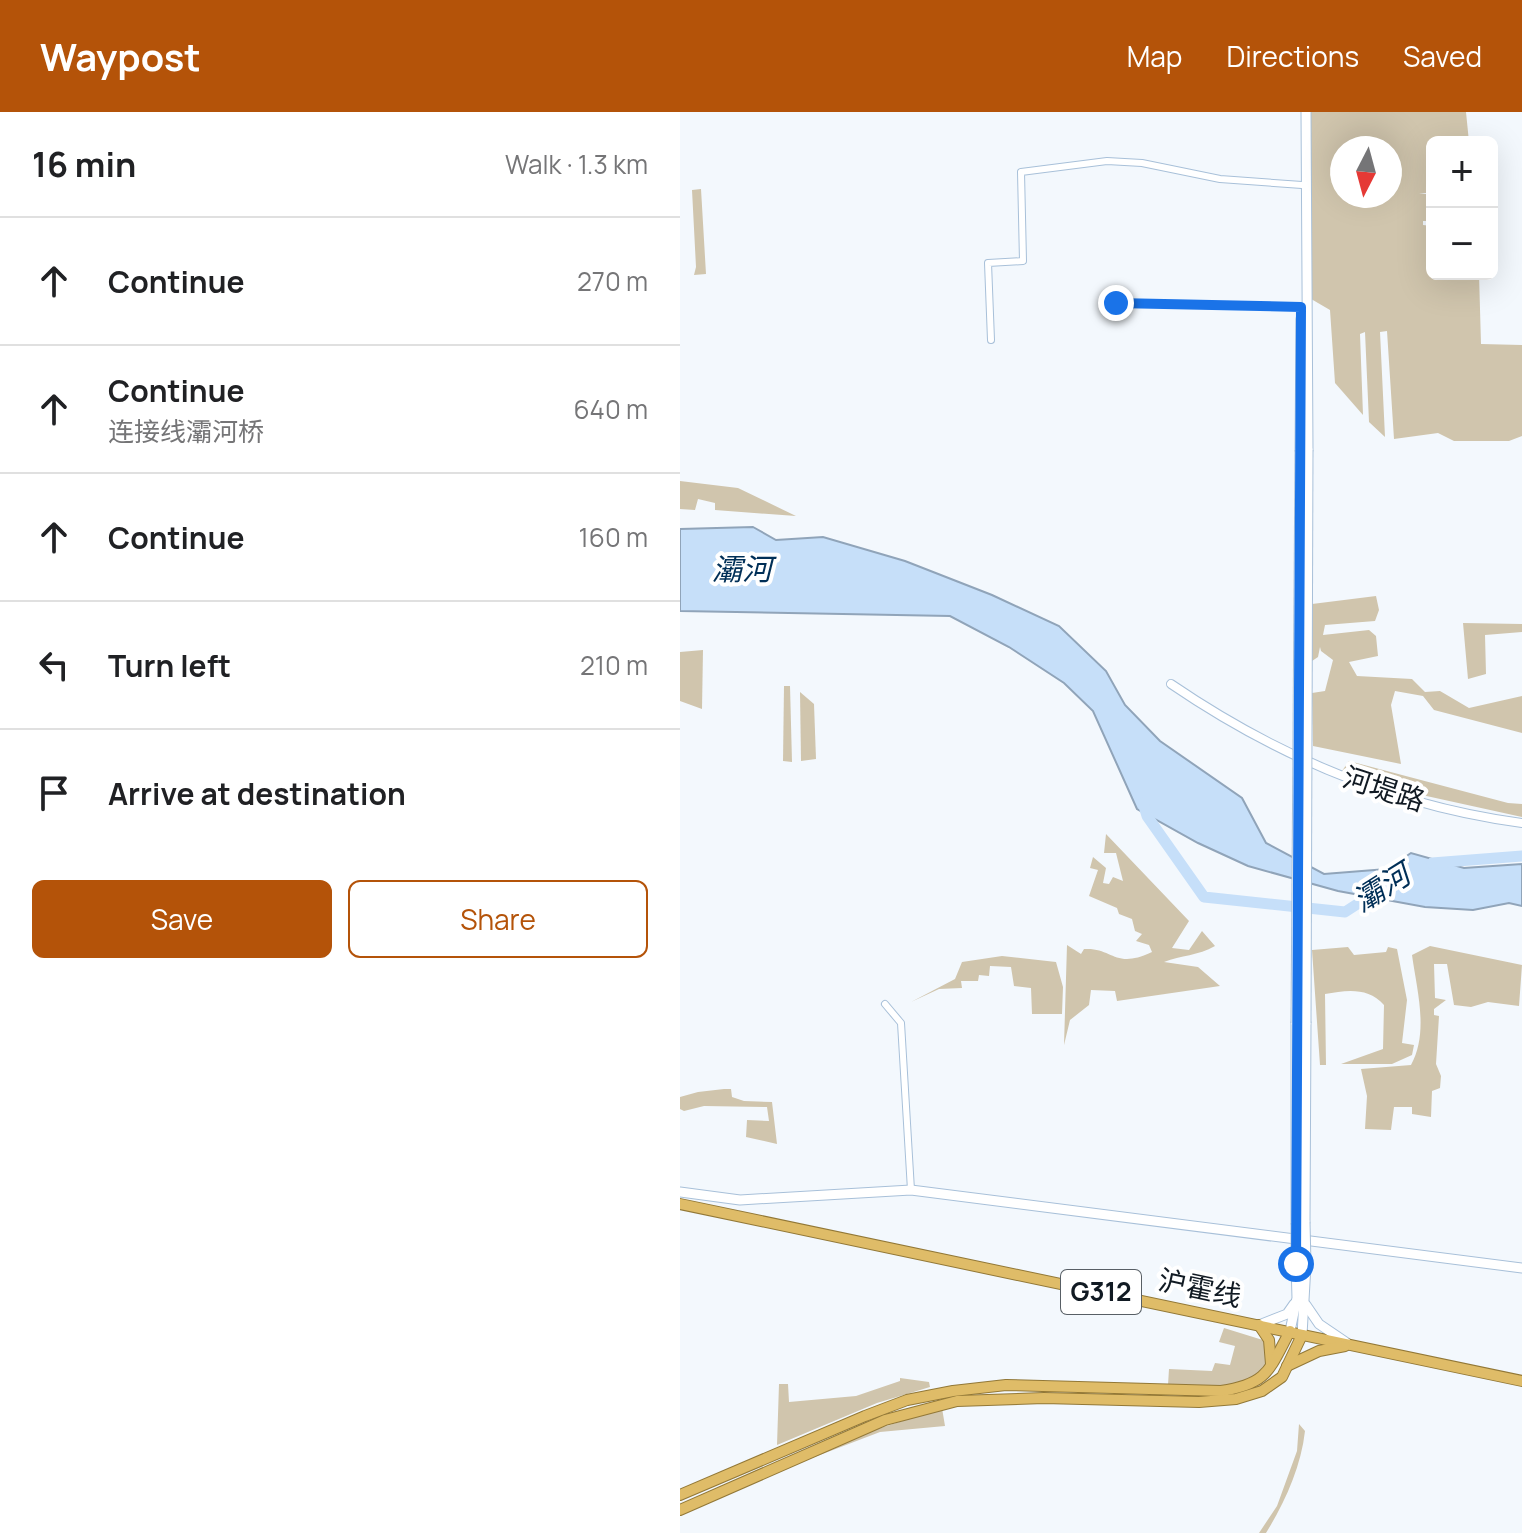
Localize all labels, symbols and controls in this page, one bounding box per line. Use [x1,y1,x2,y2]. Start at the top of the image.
text: Waypost [40,30,201,82]
text: Map [1127,37,1182,75]
text: Directions [1226,37,1359,75]
text: Saved [1403,37,1482,75]
north arrow [1330,136,1402,208]
map controls [1426,136,1498,280]
button: + [1426,136,1498,208]
text: 16 min [32,141,136,187]
text: Walk · 1.3 km [505,146,648,182]
button: − [1426,208,1498,280]
icon: ahead [32,259,76,303]
text: Continue [108,261,244,302]
text: 270 m [577,263,648,299]
route end [1098,285,1134,321]
text: Continue [108,370,244,411]
icon: ahead [32,387,76,431]
text: 640 m [573,391,648,427]
text: 连接线灞河桥 [108,413,264,449]
icon: ahead [32,515,76,559]
text: Continue [108,517,244,558]
text: 160 m [579,519,648,555]
water label: 灞河 [712,548,777,589]
icon: left [32,643,76,687]
text: Turn left [108,645,231,686]
text: 210 m [580,647,648,683]
street label: 河堤路 [1338,757,1430,819]
icon: arrive [32,771,76,815]
text: Arrive at destination [108,773,406,814]
water label: 灞河 [1345,851,1422,920]
button: Save [32,880,332,958]
button: Share [348,880,648,958]
route start [1278,1246,1314,1282]
street label: 沪霍线 [1155,1260,1245,1314]
road number: G312 [1061,1270,1141,1314]

